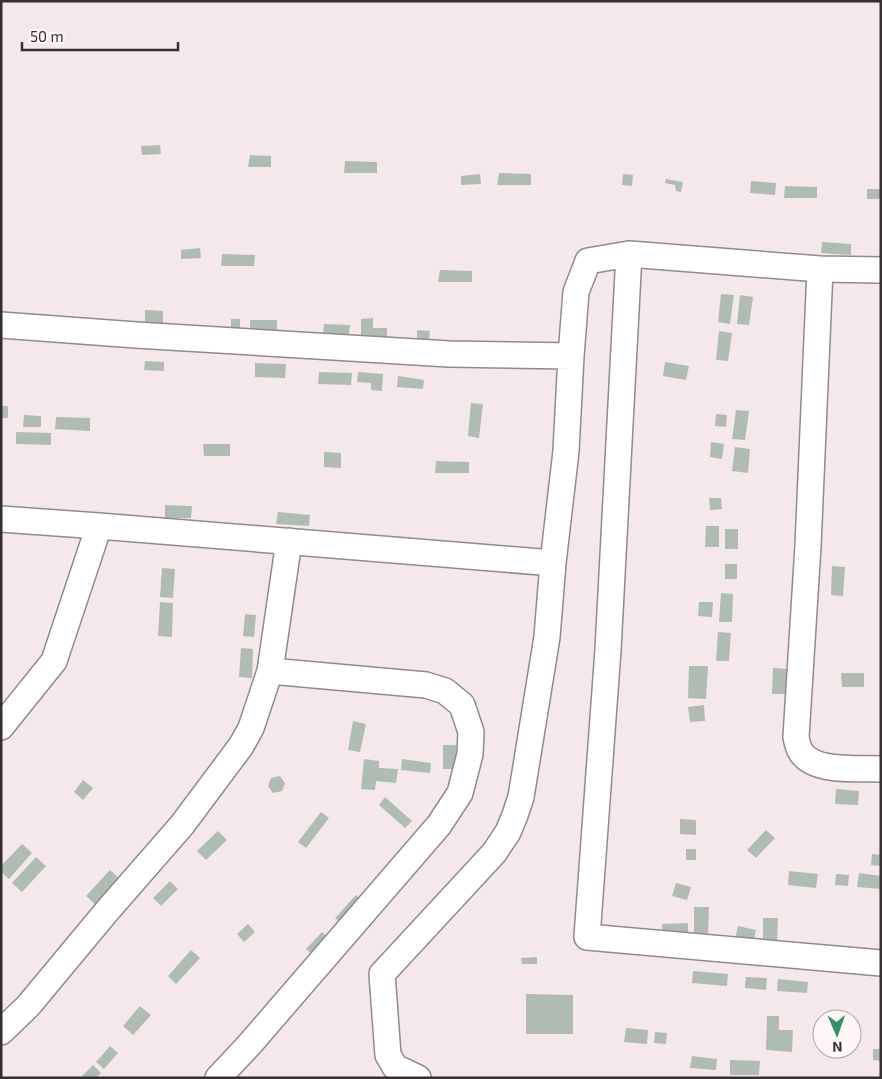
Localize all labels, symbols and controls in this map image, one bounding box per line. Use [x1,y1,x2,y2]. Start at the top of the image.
scale bar [22,20,179,52]
text: 50 m [30,27,64,45]
north arrow [812,1009,862,1059]
text: N [832,1039,843,1056]

